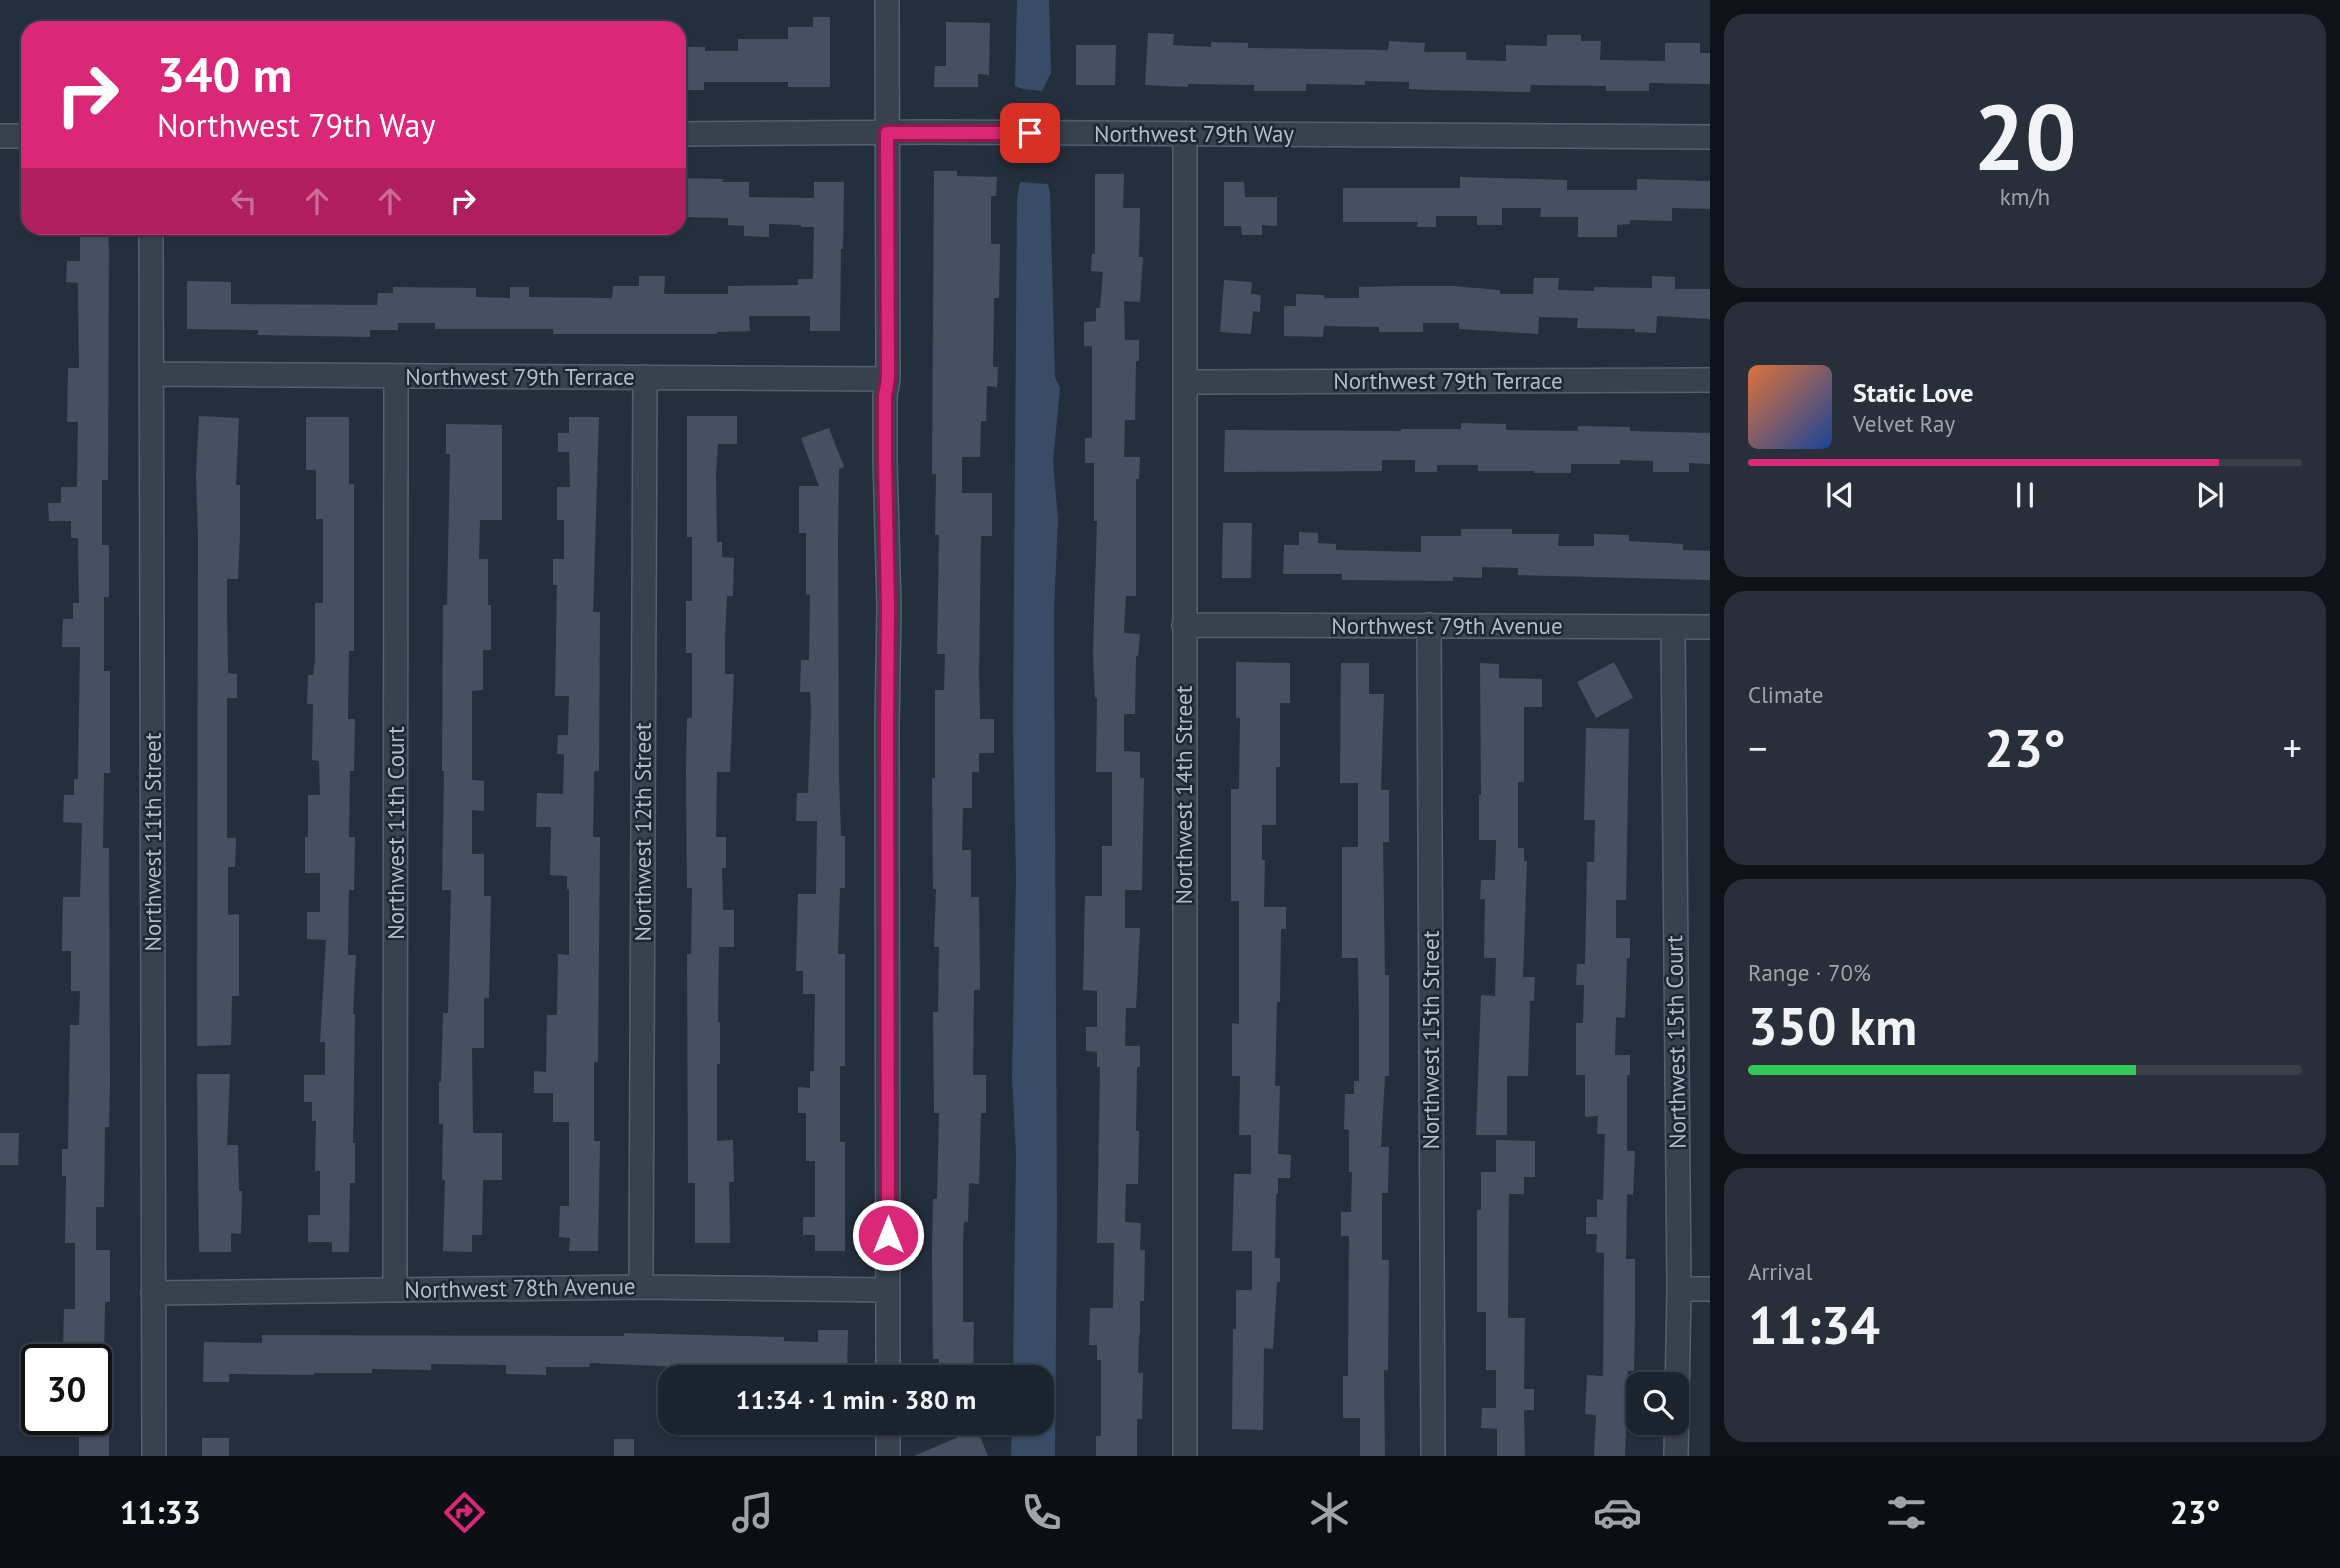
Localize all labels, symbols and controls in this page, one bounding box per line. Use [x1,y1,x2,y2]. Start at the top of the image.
text: 340 m [157,42,292,106]
icon: right [42,49,133,140]
text: 20 [1973,77,2077,195]
pin [1000,103,1060,163]
text: Northwest 79th Way [157,104,435,146]
icon: arrive [1011,114,1049,152]
street label: Northwest 79th Way [1094,119,1294,148]
icon: left [225,182,263,220]
icon: ahead [298,182,336,220]
icon: ahead [371,182,409,220]
icon: right [444,182,482,220]
text: km/h [2000,182,2050,211]
street label: Northwest 79th Terrace [405,362,635,391]
street label: Northwest 79th Terrace [1333,366,1563,395]
text: Static Love [1853,376,1974,409]
text: Velvet Ray [1853,409,1955,438]
icon: previous [1821,476,1859,514]
icon: pause [2006,476,2044,514]
icon: next [2191,476,2229,514]
street label: Northwest 79th Avenue [1331,611,1563,640]
text: Climate [1748,680,1823,709]
street label: Northwest 14th Street [1169,685,1198,904]
text: 23° [1984,714,2066,781]
street label: Northwest 12th Street [628,722,657,941]
text: − [1748,723,1767,772]
text: + [2283,723,2302,772]
street label: Northwest 11th Court [381,726,410,940]
street label: Northwest 11th Street [138,732,167,951]
street label: Northwest 15th Street [1416,930,1445,1149]
street label: Northwest 15th Court [1659,935,1692,1149]
text: Range · 70% [1748,958,1871,987]
text: 350 km [1748,992,1917,1059]
position arrow [851,1198,925,1272]
text: Arrival [1748,1257,1812,1286]
street label: Northwest 78th Avenue [404,1271,636,1304]
text: 11:34 [1748,1291,1880,1358]
speed limit sign: 30 [21,1344,112,1435]
map controls [1626,1372,1689,1435]
button: search [1626,1372,1689,1435]
text: 11:34 · 1 min · 380 m [736,1383,976,1416]
icon: directions [440,1488,489,1537]
icon: music [728,1488,777,1537]
icon: phone [1017,1488,1066,1537]
icon: climate [1305,1488,1354,1537]
icon: car [1593,1488,1642,1537]
icon: filters [1882,1488,1931,1537]
text: 11:33 [120,1491,201,1533]
text: 23° [2170,1491,2220,1533]

